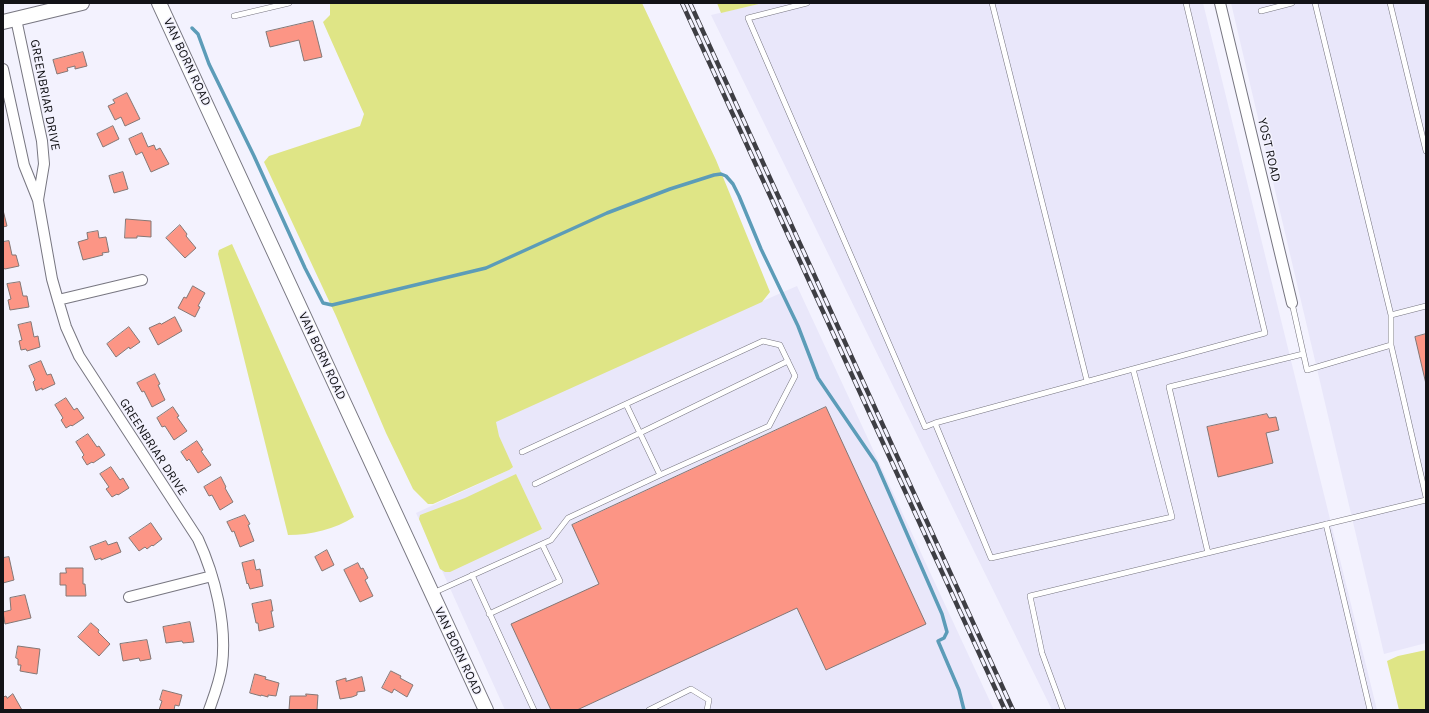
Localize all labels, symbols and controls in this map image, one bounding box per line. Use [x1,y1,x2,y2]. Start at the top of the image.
street label: VAN BORN ROAD [160,16,214,108]
street label: GREENBRIAR DRIVE [27,38,63,152]
street label: YOST ROAD [1254,116,1284,184]
street label: VAN BORN ROAD [295,310,349,402]
street label: GREENBRIAR DRIVE [116,395,190,499]
street label: VAN BORN ROAD [431,605,485,697]

